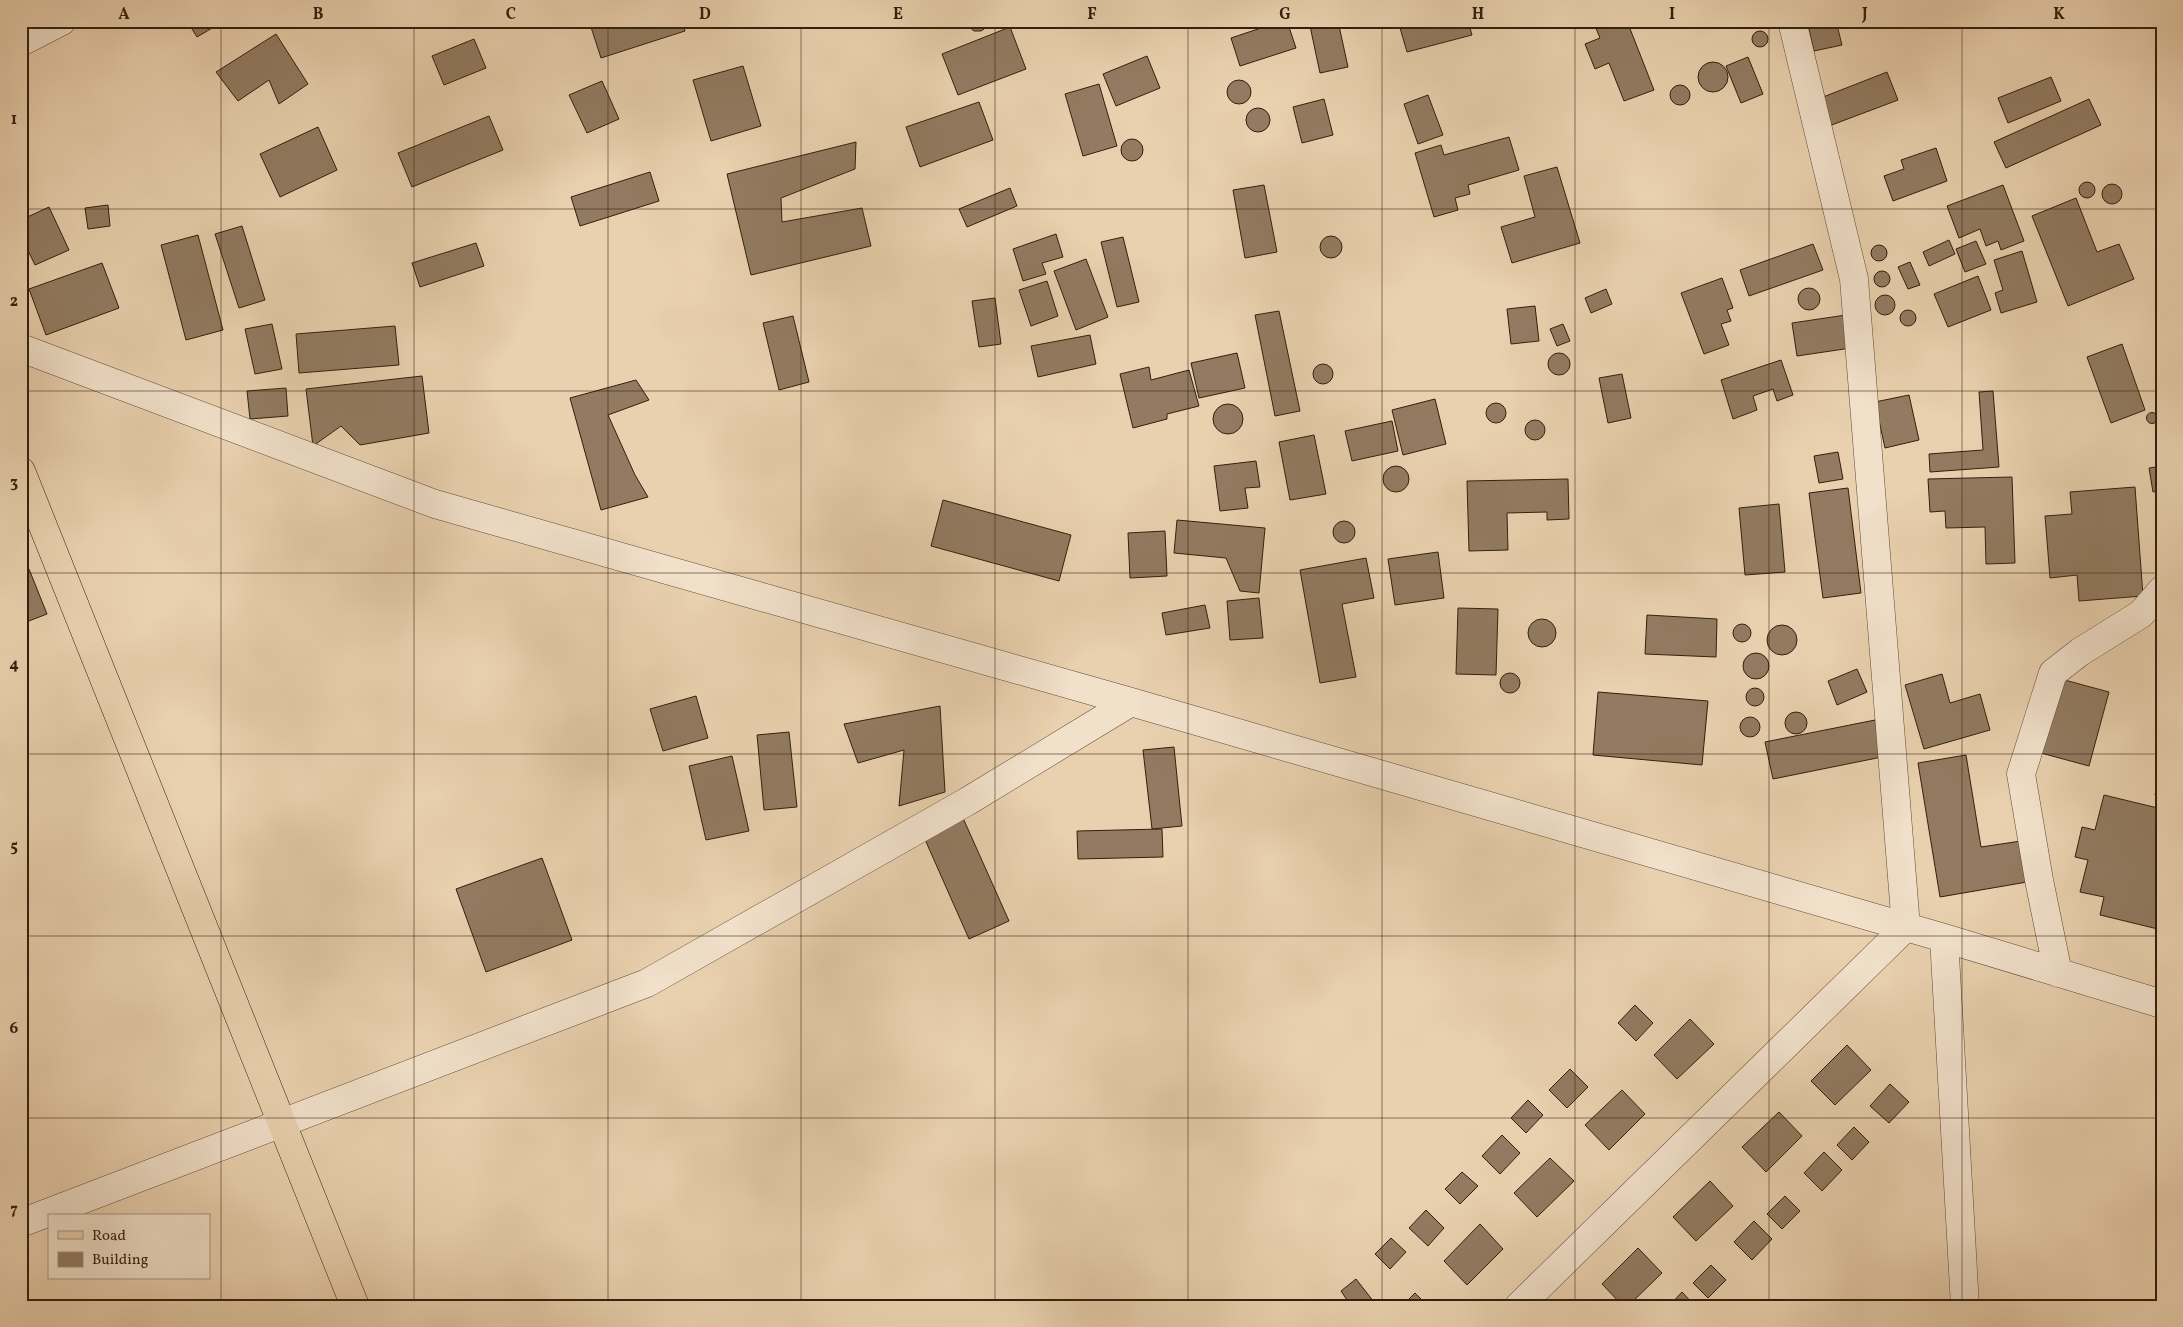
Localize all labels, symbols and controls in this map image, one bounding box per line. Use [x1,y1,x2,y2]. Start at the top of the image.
text: A [118,4,130,26]
text: B [313,4,324,26]
text: C [506,4,516,26]
text: D [699,4,711,26]
text: E [893,4,903,26]
text: F [1087,4,1097,26]
text: G [1279,4,1291,26]
text: H [1472,4,1484,26]
text: I [1669,4,1675,26]
text: J [1861,4,1868,26]
text: K [2053,4,2065,26]
text: 1 [11,109,17,131]
text: 2 [10,291,18,313]
text: 3 [10,472,18,494]
text: 4 [9,654,19,676]
text: 5 [10,836,18,858]
text: 6 [10,1018,19,1040]
text: 7 [10,1199,18,1221]
legend [48,1214,210,1280]
text: Road [92,1226,126,1247]
text: Building [92,1250,149,1271]

